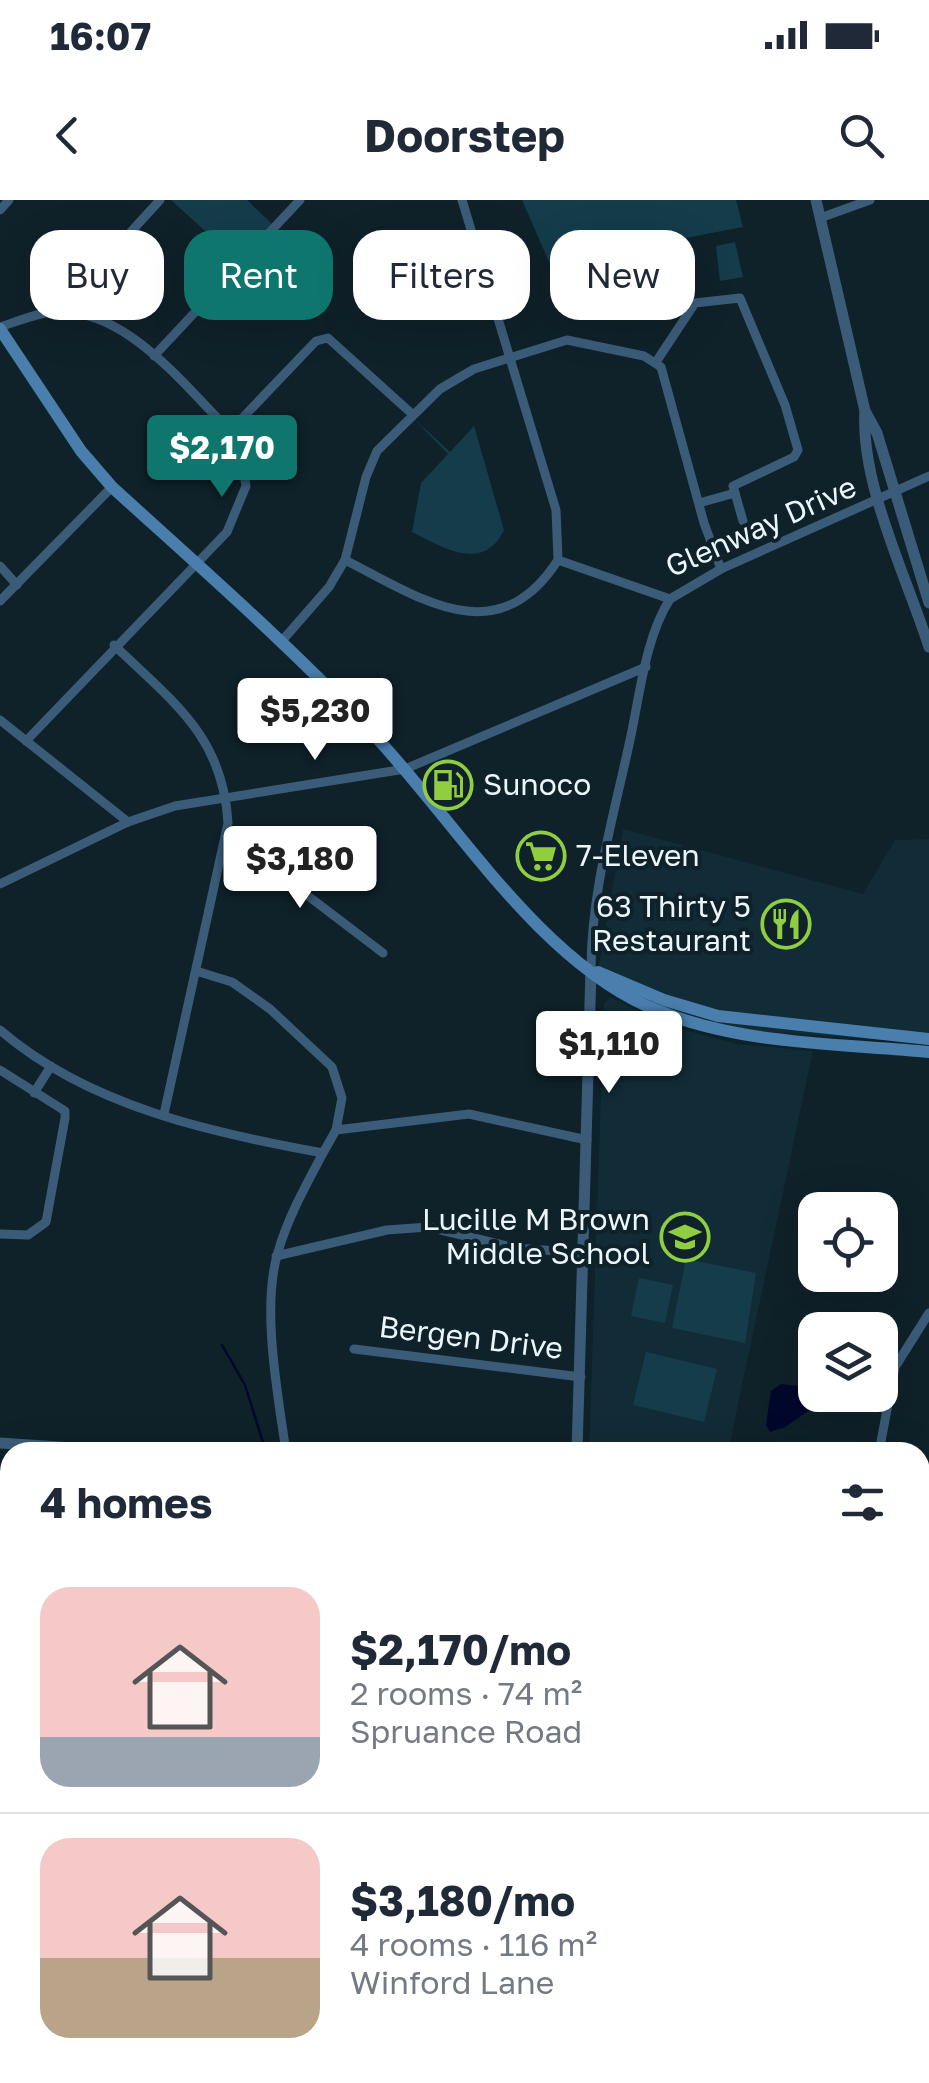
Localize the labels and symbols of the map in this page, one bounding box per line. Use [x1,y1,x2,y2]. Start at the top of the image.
pin: $2,170 [141,415,303,500]
street label: Glenway Drive [660,468,861,584]
pin: $5,230 [234,678,396,763]
fuel station icon: Sunoco [422,759,474,811]
place label: Sunoco [483,766,591,802]
pin: $3,180 [219,826,381,911]
supermarket icon: 7-Eleven [515,830,567,882]
place label: 7-Eleven [576,837,700,873]
place label: 63 Thirty 5 Restaurant [592,888,751,958]
restaurant icon: 63 Thirty 5 Restaurant [760,898,812,950]
pin: $1,110 [528,1011,690,1096]
place label: Lucille M Brown Middle School [422,1201,650,1271]
school or university icon: Lucille M Brown Middle School [659,1211,711,1263]
street label: Bergen Drive [377,1308,565,1366]

